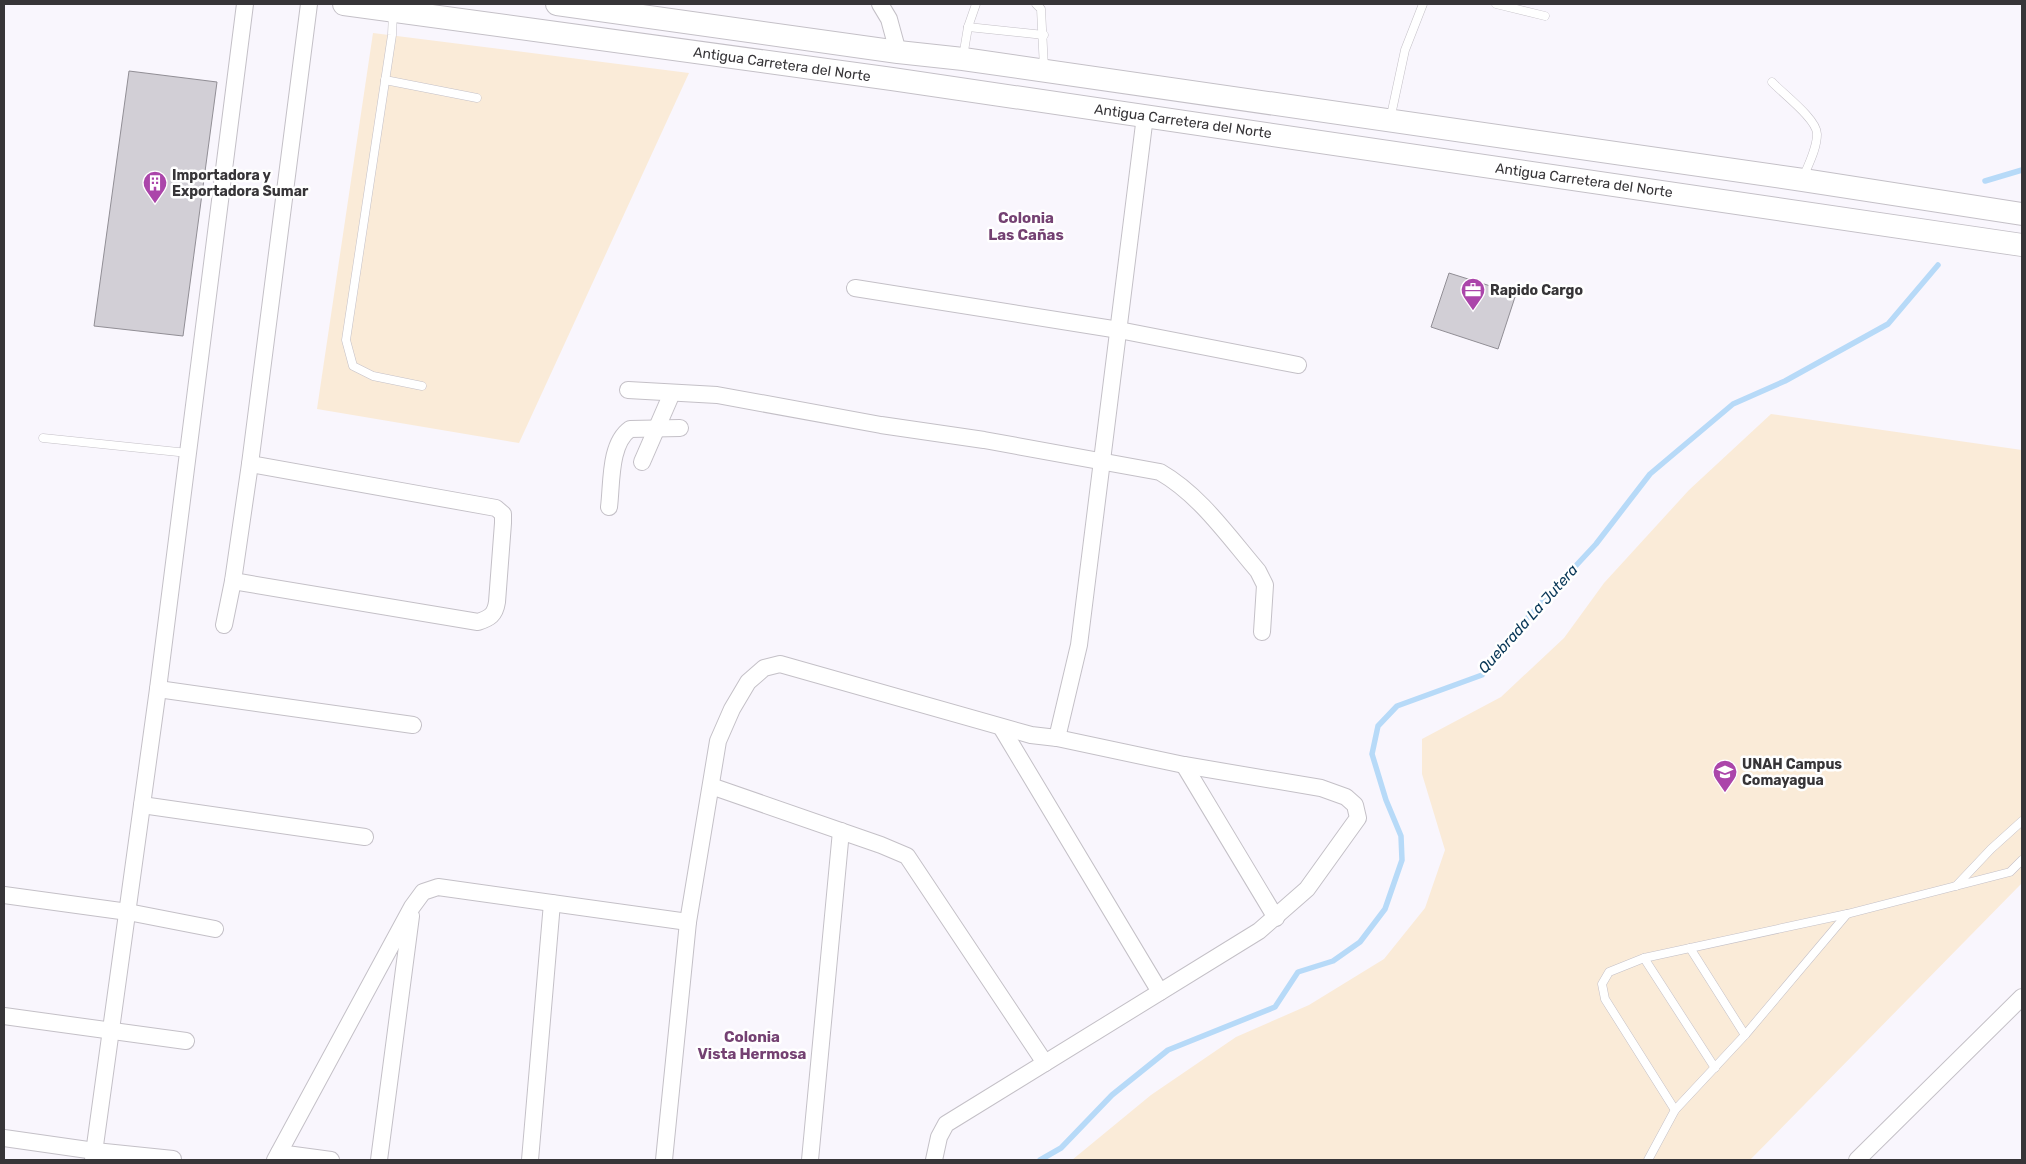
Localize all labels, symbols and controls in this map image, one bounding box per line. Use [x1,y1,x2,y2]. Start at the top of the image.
street label: Antigua Carretera del Norte [692,44,872,85]
street label: Antigua Carretera del Norte [1093,101,1273,142]
street label: Antigua Carretera del Norte [1494,160,1674,201]
place label: Importadora y Exportadora Sumar [172,167,309,200]
building icon: Importadora y Exportadora Sumar [142,170,168,204]
district label: Colonia Las Cañas [988,209,1064,244]
office icon: Rapido Cargo [1460,277,1486,311]
place label: Rapido Cargo [1490,282,1583,299]
water label: Quebrada La Jutera [1474,561,1582,677]
place label: UNAH Campus Comayagua [1742,756,1842,789]
school or university icon: UNAH Campus Comayagua [1712,759,1738,793]
district label: Colonia Vista Hermosa [698,1028,807,1063]

